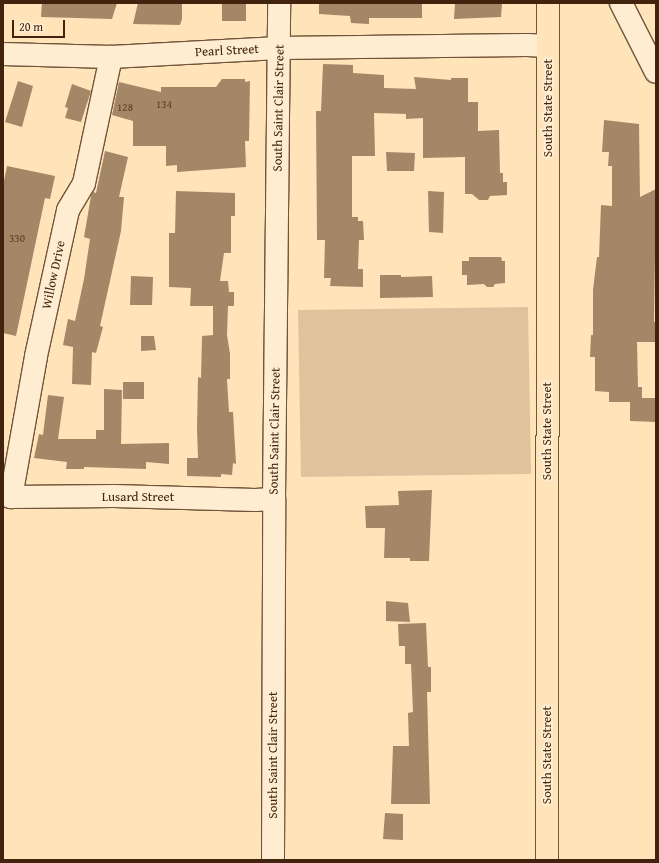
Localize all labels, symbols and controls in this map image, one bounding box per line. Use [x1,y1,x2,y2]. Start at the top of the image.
scale bar [14,12,67,38]
text: 20 m [19,18,43,35]
street label: Pearl Street [195,42,259,60]
street label: South Saint Clair Street [270,44,288,172]
street label: South State Street [540,59,556,157]
house number: 134 [156,97,172,111]
house number: 128 [117,100,133,114]
house number: 330 [9,231,25,245]
street label: Willow Drive [39,239,69,311]
street label: South Saint Clair Street [266,367,284,495]
street label: South State Street [539,382,555,480]
street label: Lusard Street [102,489,174,505]
street label: South Saint Clair Street [265,691,281,819]
street label: South State Street [539,706,555,804]

